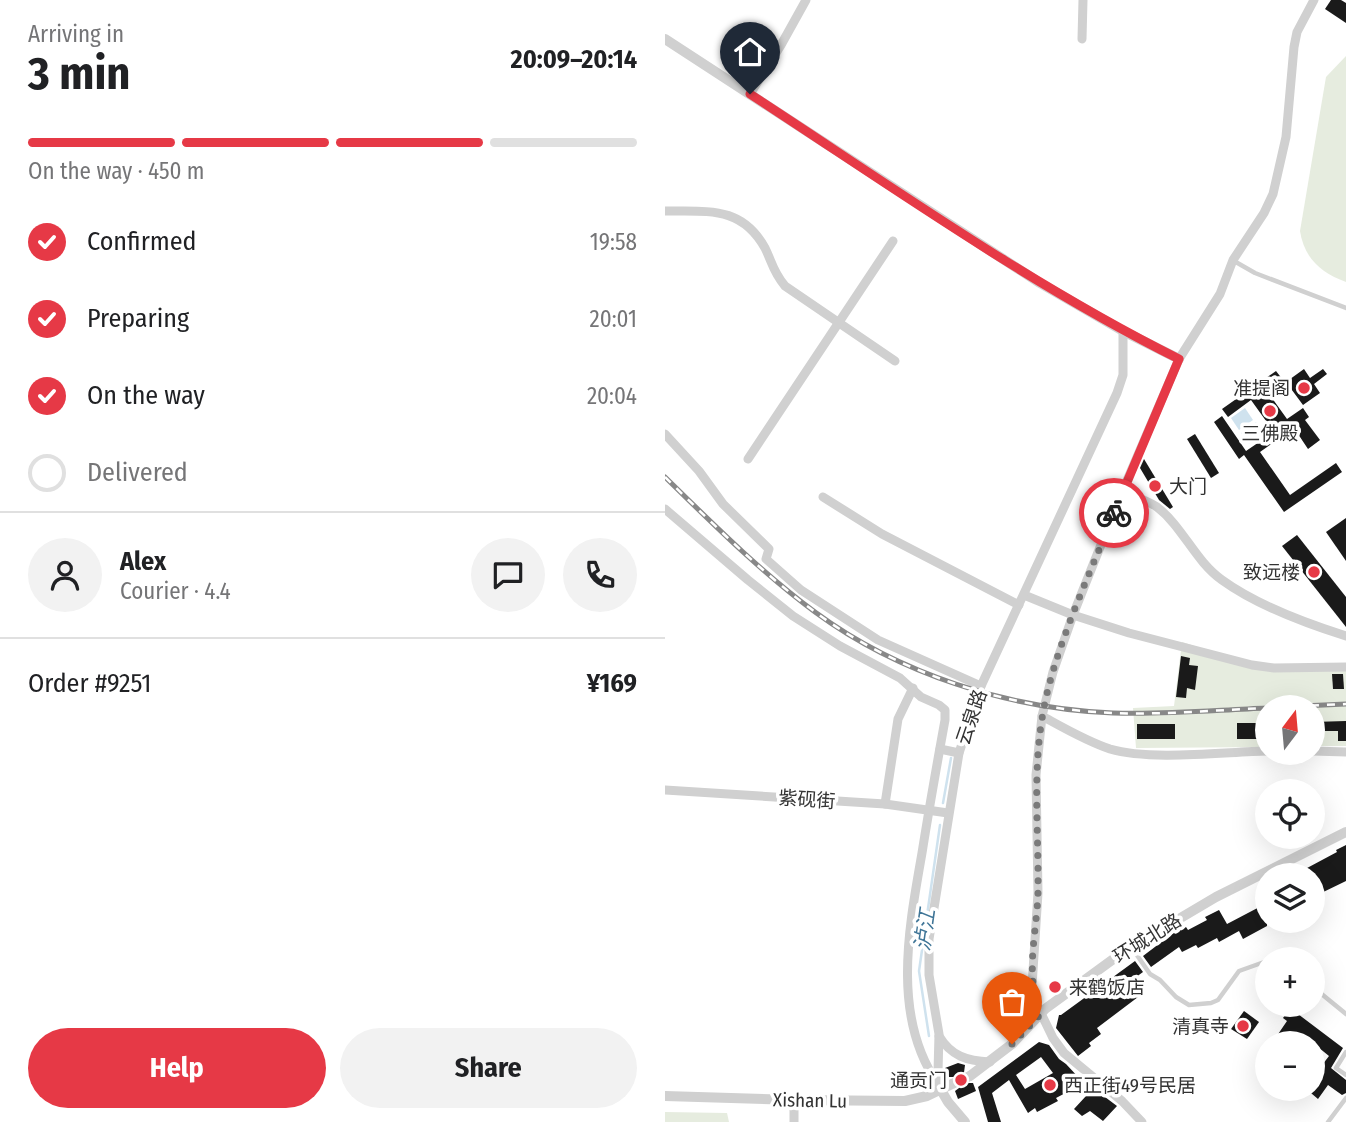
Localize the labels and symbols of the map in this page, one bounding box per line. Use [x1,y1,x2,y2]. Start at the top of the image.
pin [720,22,780,94]
place label: 准提阁 [1233,377,1290,400]
marker: 准提阁 [1296,380,1312,396]
marker: 三佛殿 [1262,403,1278,419]
place label: 三佛殿 [1241,422,1299,445]
place label: 大门 [1169,475,1207,498]
courier [1079,478,1149,548]
marker: 大门 [1147,478,1163,494]
place label: 致远楼 [1243,561,1300,584]
marker: 致远楼 [1306,564,1322,580]
street label: 云泉路 [951,686,992,748]
north arrow [1255,695,1325,765]
street label: 紫砚街 [778,786,836,813]
water label: 泸江 [909,905,941,953]
street label: 环城北路 [1109,909,1186,968]
pin [982,972,1042,1044]
place label: 来鹤饭店 [1069,976,1145,999]
marker: 来鹤饭店 [1047,979,1063,995]
place label: 清真寺 [1172,1015,1229,1038]
marker: 清真寺 [1235,1018,1251,1034]
place label: 通贡门 [890,1069,947,1092]
marker: 通贡门 [953,1072,969,1088]
place label: 西正街49号民居 [1064,1074,1196,1097]
marker: 西正街49号民居 [1042,1077,1058,1093]
street label: Xishan Lu [773,1088,847,1113]

